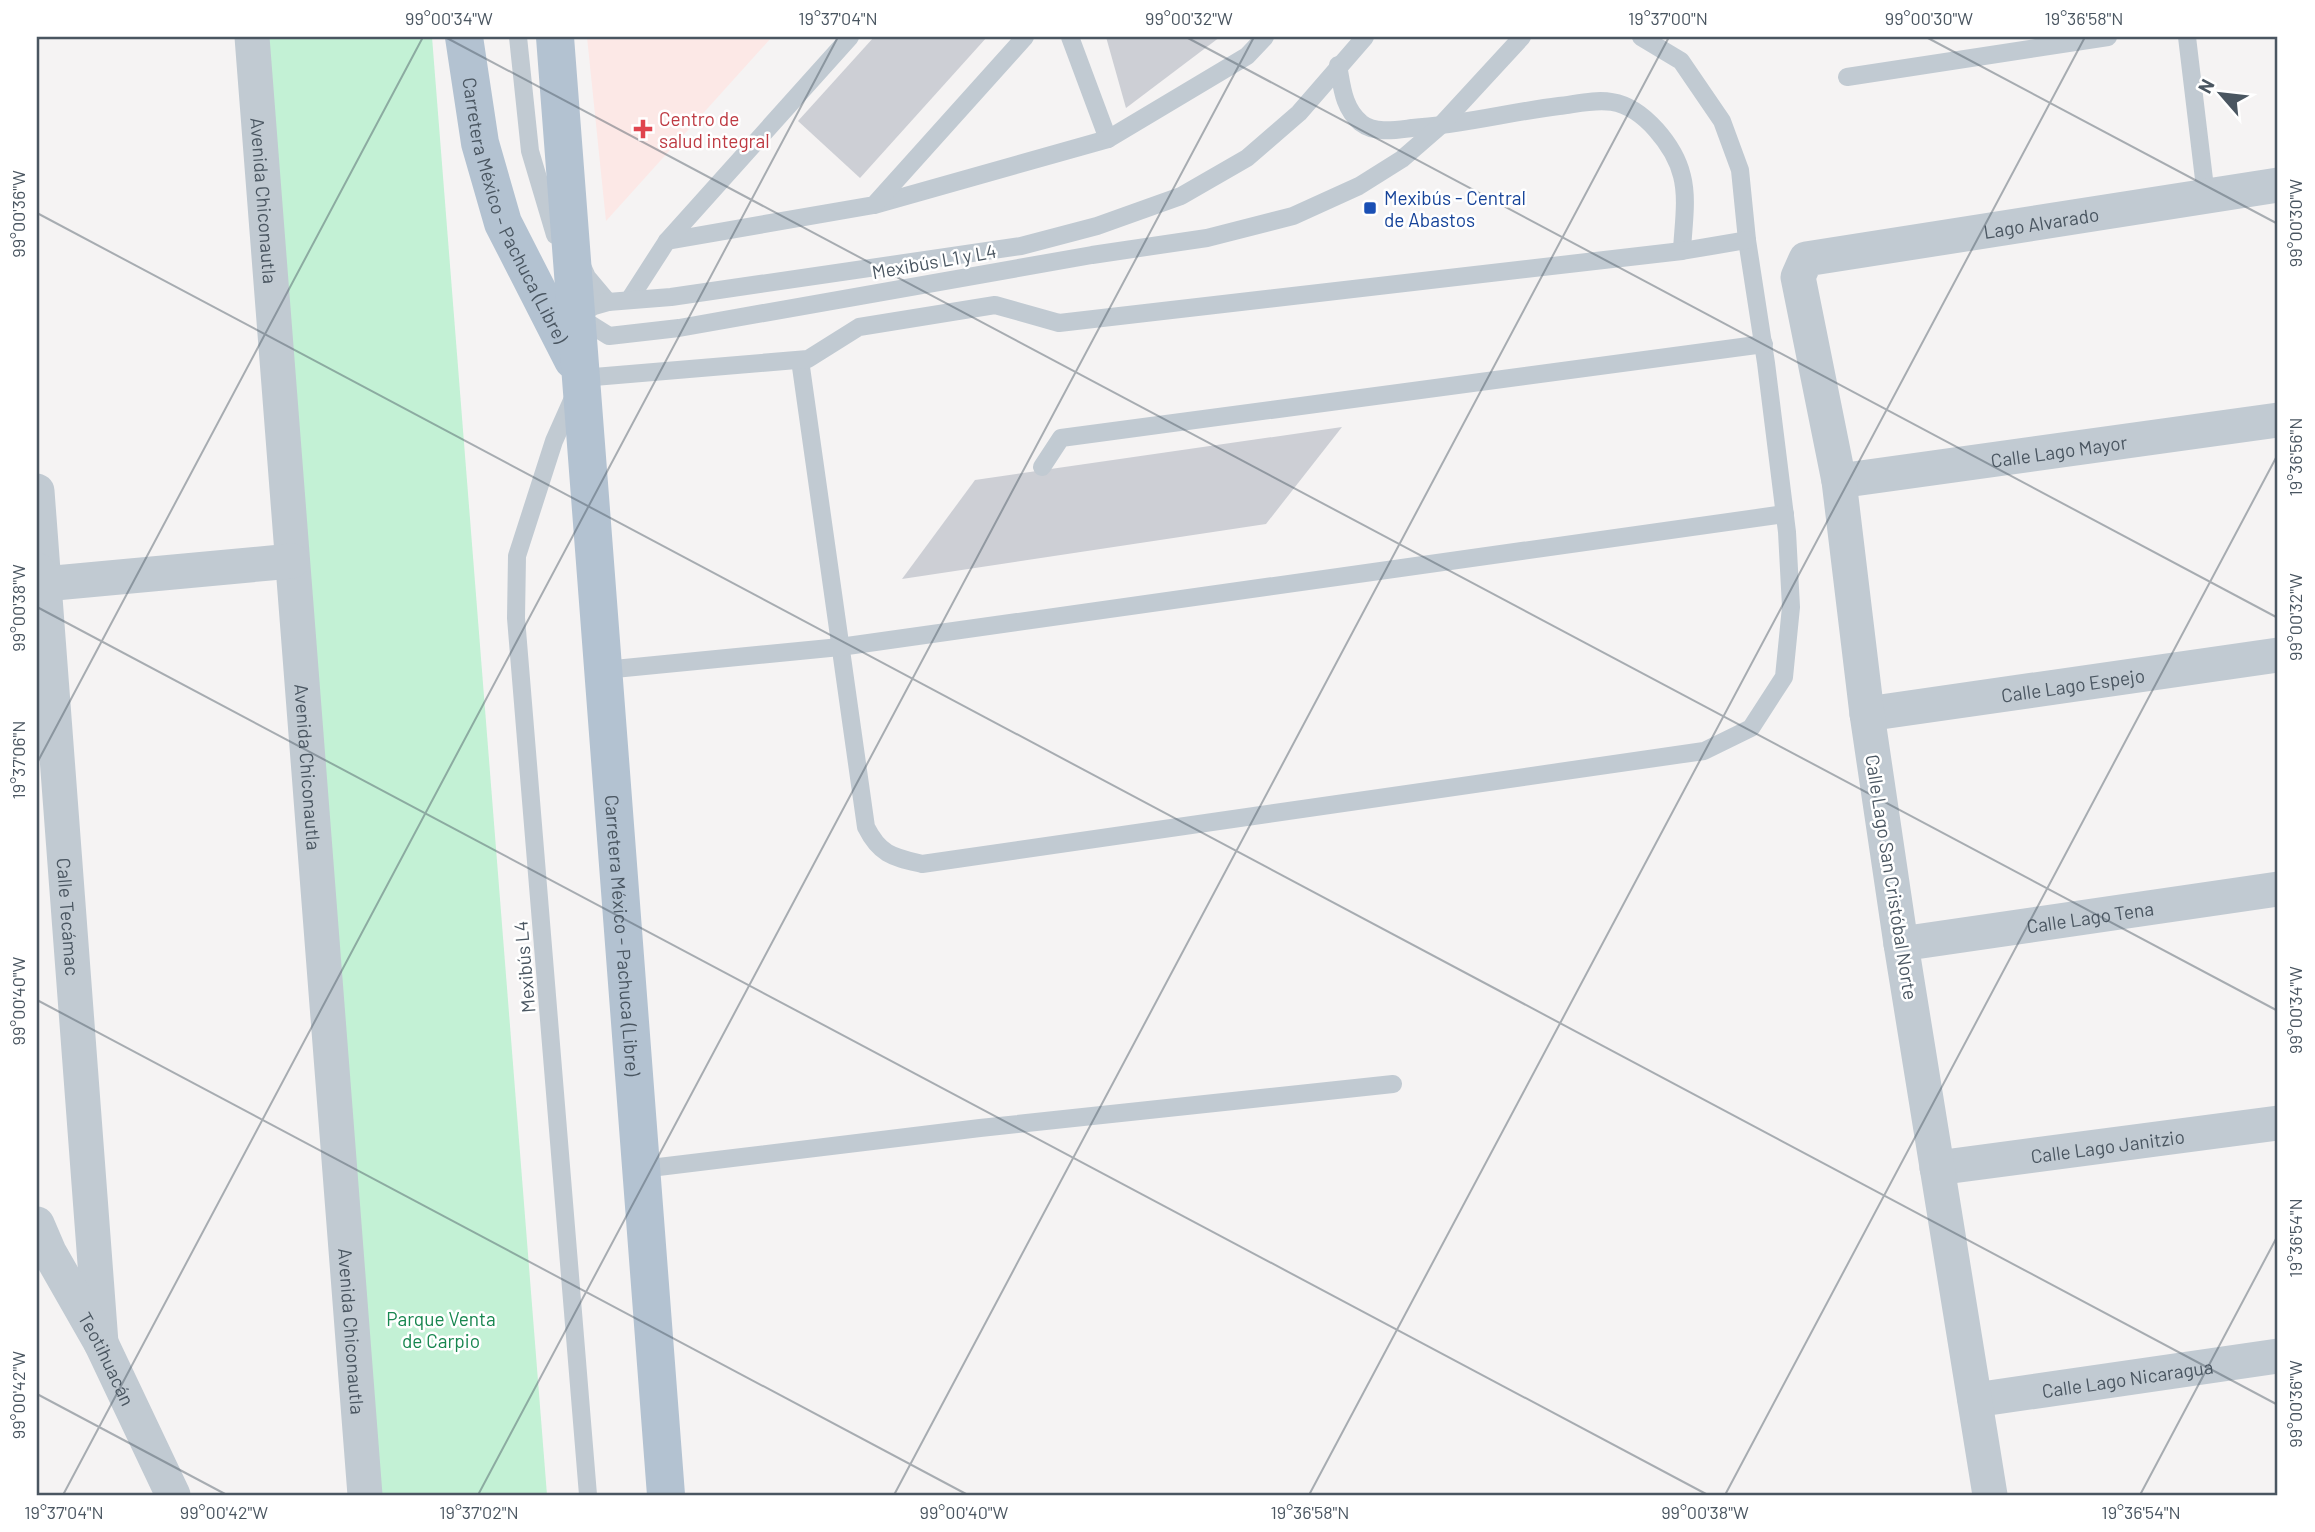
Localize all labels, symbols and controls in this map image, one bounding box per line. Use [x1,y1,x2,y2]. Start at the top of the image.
text: 99°00'34"W [405,7,493,29]
text: 19°37'04"N [798,7,878,29]
text: 99°00'32"W [1145,7,1233,29]
text: 19°37'00"N [1628,7,1708,29]
text: 99°00'30"W [1885,7,1973,29]
text: 19°36'58"N [2045,7,2123,29]
north arrow [2186,60,2256,130]
text: N [2192,75,2219,97]
street label: Carretera México - Pachuca (Libre) [459,76,574,347]
place label: Centro de salud integral [659,107,770,152]
street label: Avenida Chiconautla [247,116,283,285]
marker: Centro de salud integral [633,119,653,139]
text: 99°00'36"W [7,170,29,258]
text: 99°00'30"W [2284,179,2306,267]
place label: Mexibús - Central de Abastos [1384,186,1526,231]
marker: Mexibús - Central de Abastos [1362,200,1378,216]
street label: Lago Alvarado [1982,202,2100,243]
street label: Mexibús L1 y L4 [870,239,998,283]
text: 19°36'56"N [2284,418,2306,496]
street label: Calle Lago Mayor [1989,430,2129,471]
text: 99°00'38"W [7,564,29,652]
text: 99°00'32"W [2284,573,2306,661]
street label: Calle Lago Espejo [2000,663,2146,706]
street label: Avenida Chiconautla [291,683,326,851]
text: 19°37'06"N [7,720,29,800]
street label: Calle Lago San Cristóbal Norte [1861,753,1923,1001]
street label: Carretera México - Pachuca (Libre) [601,794,646,1078]
street label: Calle Tecámac [53,857,85,977]
street label: Calle Lago Tena [2025,896,2155,937]
street label: Mexibús L4 [509,920,539,1014]
text: 99°00'40"W [7,956,29,1045]
text: 99°00'34"W [2284,966,2306,1054]
street label: Calle Lago Janitzio [2029,1124,2186,1167]
text: 19°36'54"N [2284,1198,2306,1278]
street label: Avenida Chiconautla [334,1247,370,1415]
park label: Parque Venta de Carpio [386,1307,496,1352]
street label: Teotihuacán [74,1308,140,1409]
text: 99°00'42"W [7,1351,29,1439]
street label: Calle Lago Nicaragua [2040,1354,2215,1402]
text: 99°00'36"W [2284,1360,2306,1448]
text: 19°37'04"N [24,1501,104,1523]
text: 99°00'42"W [180,1501,268,1523]
text: 19°37'02"N [439,1501,519,1523]
text: 99°00'40"W [920,1501,1009,1523]
text: 19°36'58"N [1271,1501,1349,1523]
text: 99°00'38"W [1661,1501,1749,1523]
text: 19°36'54"N [2101,1501,2181,1523]

